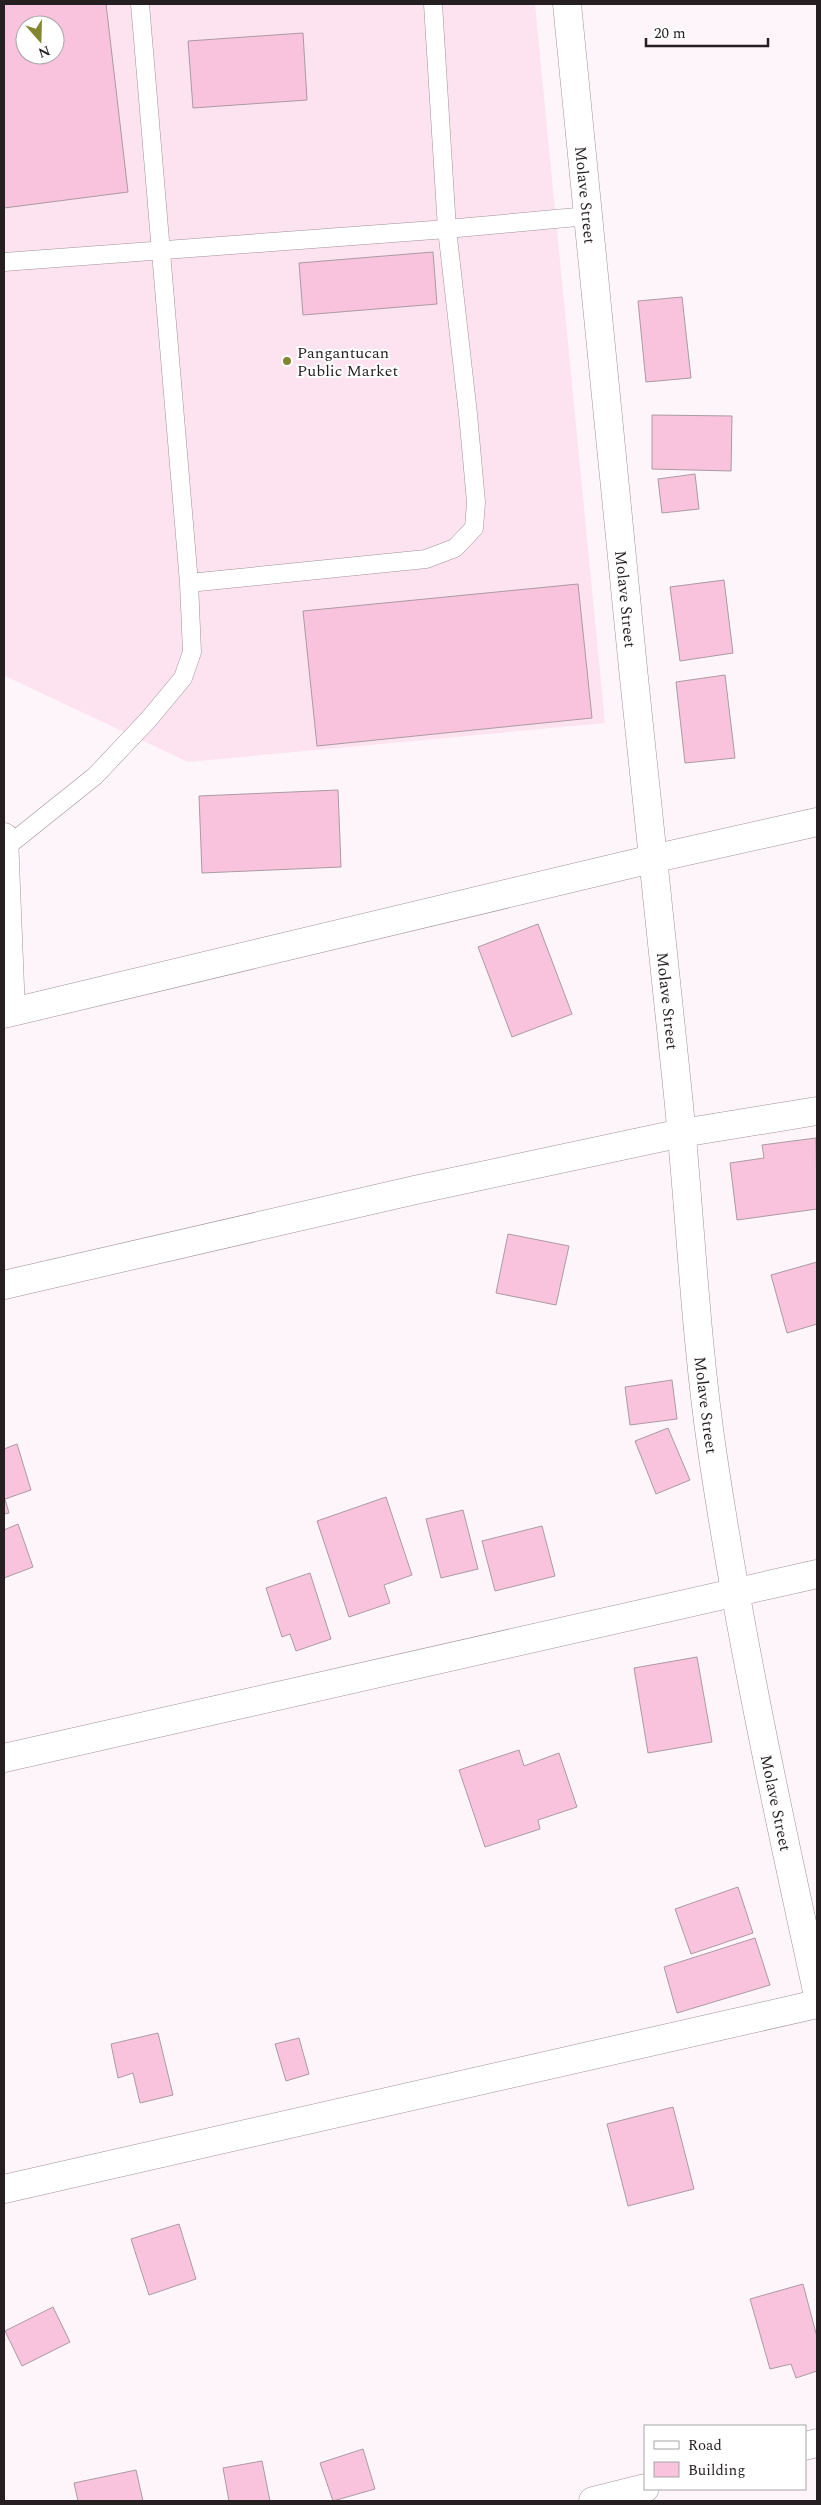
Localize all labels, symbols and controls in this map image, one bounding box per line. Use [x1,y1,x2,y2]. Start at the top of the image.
north arrow [15,15,65,65]
scale bar [646,15,768,47]
text: 20 m [654,22,686,45]
text: N [35,40,53,64]
street label: Molave Street [568,145,602,245]
place label: Pangantucan Public Market [297,341,398,383]
marker: Pangantucan Public Market [281,355,293,367]
street label: Molave Street [608,549,642,649]
street label: Molave Street [650,951,684,1051]
street label: Molave Street [688,1355,723,1456]
street label: Molave Street [754,1753,797,1854]
legend [644,2425,806,2490]
text: Road [688,2434,722,2457]
text: Building [688,2459,745,2482]

